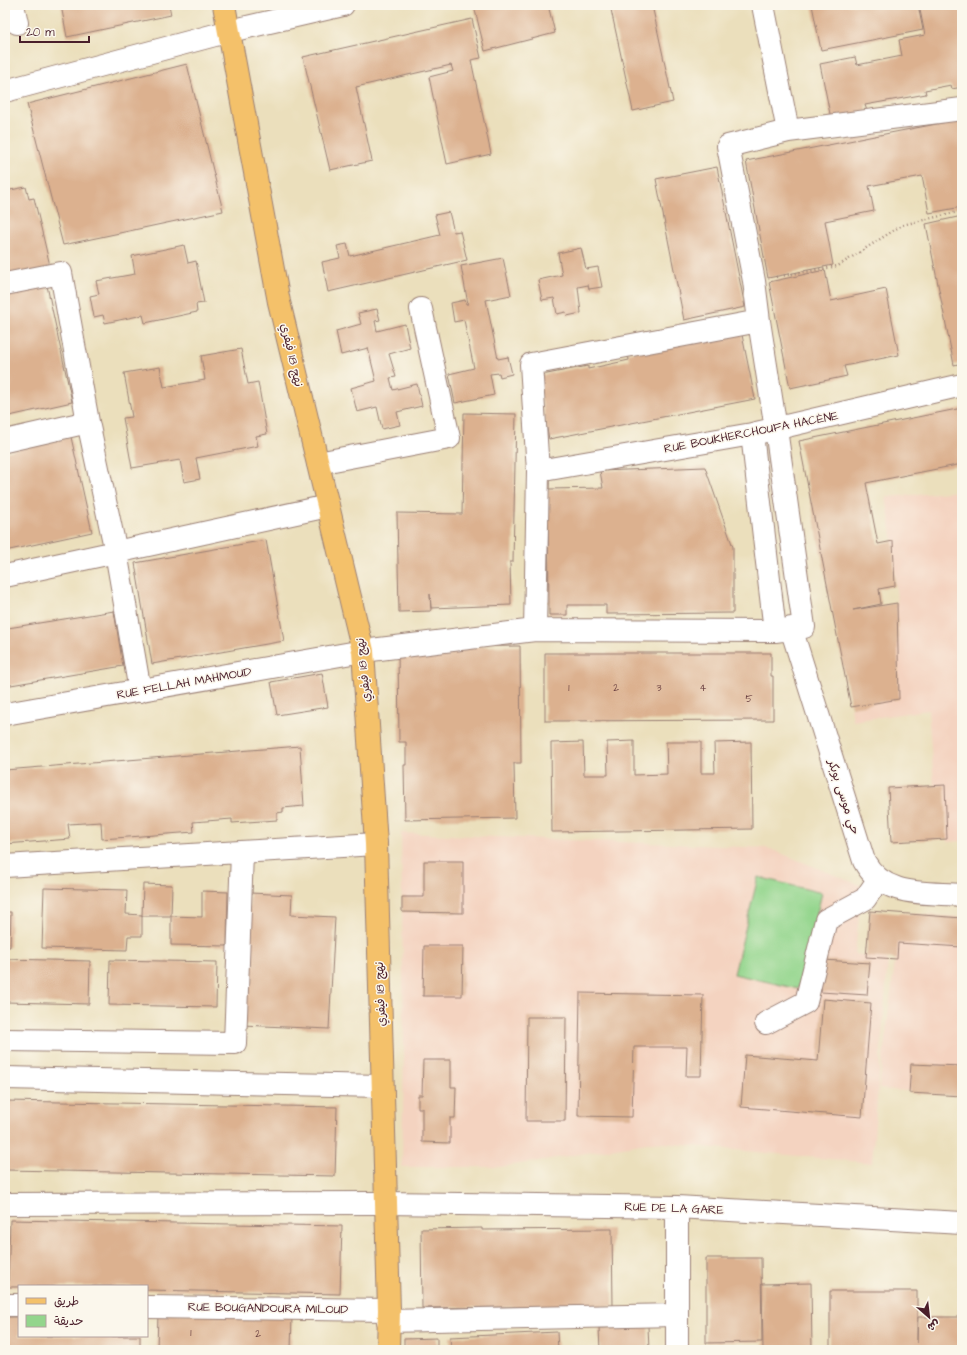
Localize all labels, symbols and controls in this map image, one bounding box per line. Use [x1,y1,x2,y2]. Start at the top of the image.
scale bar [20,18,89,44]
text: 20 m [26,24,55,41]
street label: نهج 18 فيفري [276,322,307,389]
street label: RUE BOUKHERCHOUFA HACÈNE [662,407,840,458]
street label: نهج 18 فيفري [352,637,375,703]
street label: RUE FELLAH MAHMOUD [115,663,253,704]
house number: 1 [568,681,570,695]
house number: 2 [613,681,619,695]
house number: 3 [656,681,662,695]
house number: 4 [700,681,707,695]
house number: 5 [745,692,753,706]
street label: حي موسى بوبكر [821,756,864,838]
street label: نهج 18 فيفري [371,961,390,1027]
street label: RUE DE LA GARE [624,1198,724,1219]
legend [18,1285,148,1337]
text: طريق [54,1293,79,1310]
north arrow [909,1297,949,1337]
street label: RUE BOUGANDOURA MILOUD [188,1299,348,1318]
text: حديقة [54,1313,83,1330]
text: ش [925,1316,942,1335]
house number: 1 [190,1326,192,1340]
house number: 2 [255,1327,261,1341]

